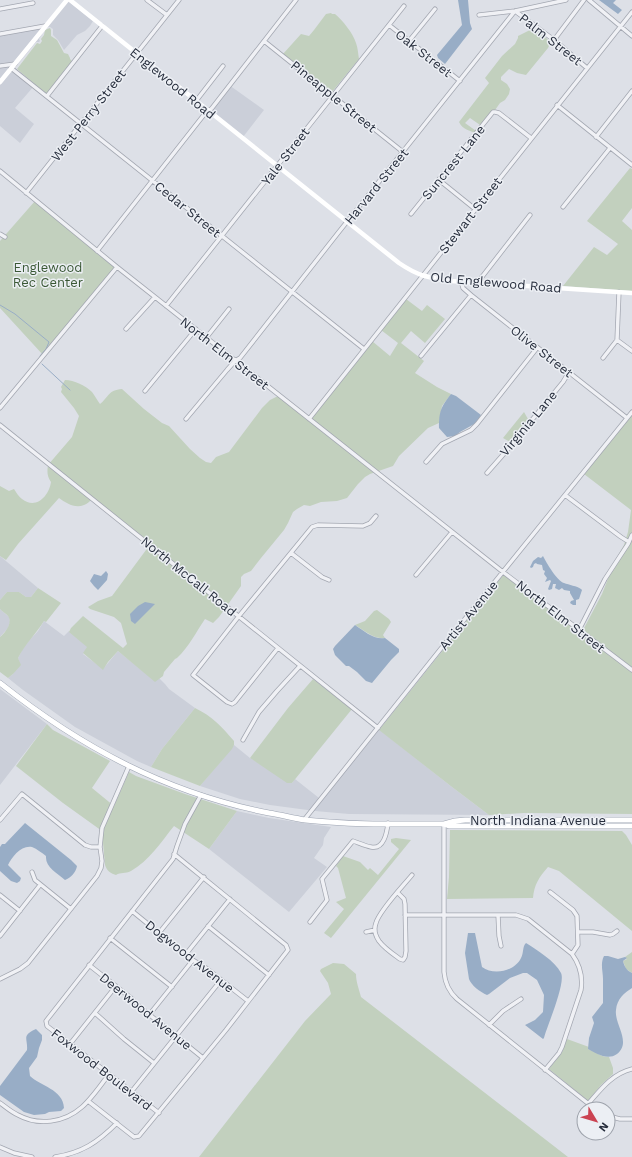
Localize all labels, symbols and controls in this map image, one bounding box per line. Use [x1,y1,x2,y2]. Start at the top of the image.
street label: Palm Street [516,10,585,69]
street label: Oak Street [392,27,455,80]
street label: Englewood Road [127,44,218,122]
street label: Pineapple Street [288,57,380,136]
street label: West Perry Street [48,66,129,164]
street label: Suncrest Lane [419,122,488,203]
street label: Yale Street [258,124,313,188]
street label: Harvard Street [341,145,412,227]
street label: Stewart Street [436,174,505,257]
street label: Cedar Street [152,178,224,241]
park label: Englewood Rec Center [13,260,83,290]
street label: Old Englewood Road [430,269,562,296]
street label: North Elm Street [177,314,272,393]
street label: Olive Street [508,322,576,381]
street label: Virginia Lane [497,388,560,459]
street label: North McCall Road [138,533,239,619]
street label: North Elm Street [513,577,608,656]
street label: Artist Avenue [436,578,501,653]
street label: North Indiana Avenue [470,813,606,828]
street label: Dogwood Avenue [142,917,237,996]
street label: Deerwood Avenue [97,970,195,1053]
street label: Foxwood Boulevard [48,1026,155,1113]
north arrow [576,1101,616,1141]
text: N [596,1120,611,1134]

